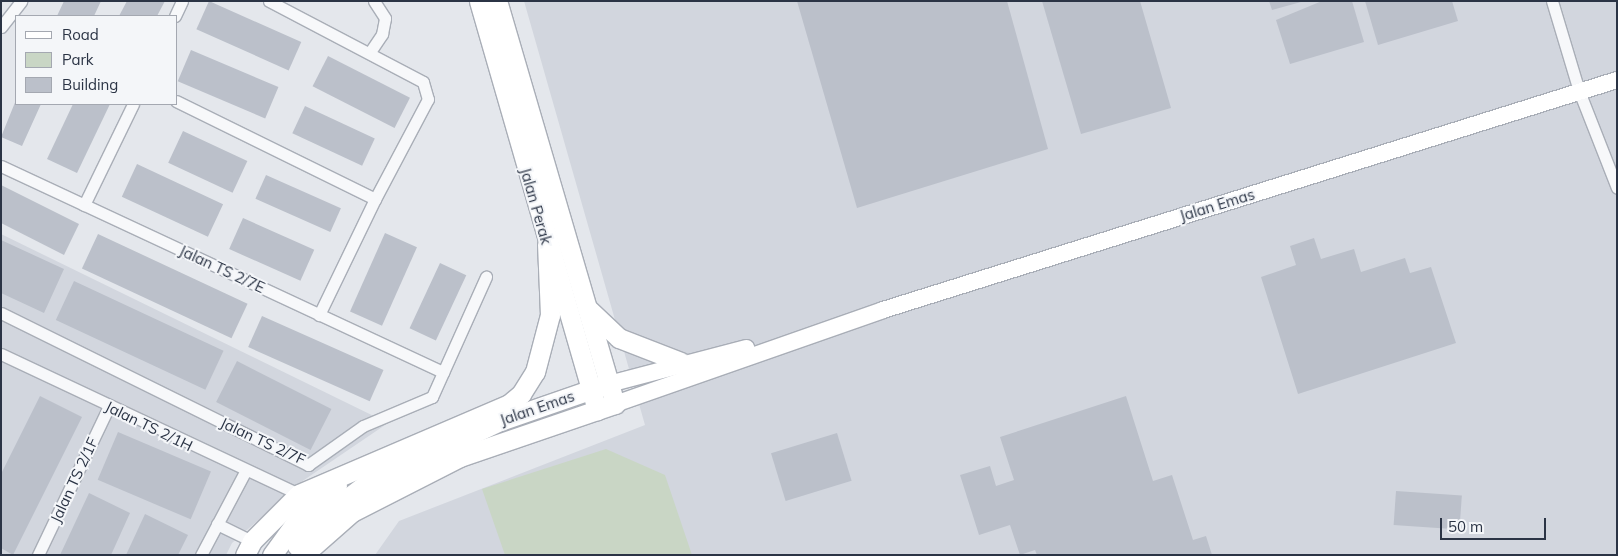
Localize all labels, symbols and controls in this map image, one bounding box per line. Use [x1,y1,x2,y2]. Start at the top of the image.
legend [15,15,178,105]
text: Road [62,25,99,44]
text: Park [62,50,94,69]
text: Building [62,75,118,94]
street label: Jalan Perak [516,166,556,246]
street label: Jalan Emas [1177,185,1257,225]
street label: Jalan TS 2/7E [176,241,268,297]
street label: Jalan Emas [497,387,577,429]
street label: Jalan TS 2/1H [102,397,196,455]
street label: Jalan TS 2/7F [218,413,308,469]
street label: Jalan TS 2/1F [46,435,102,525]
scale bar [1443,508,1549,540]
text: 50 m [1448,517,1483,536]

